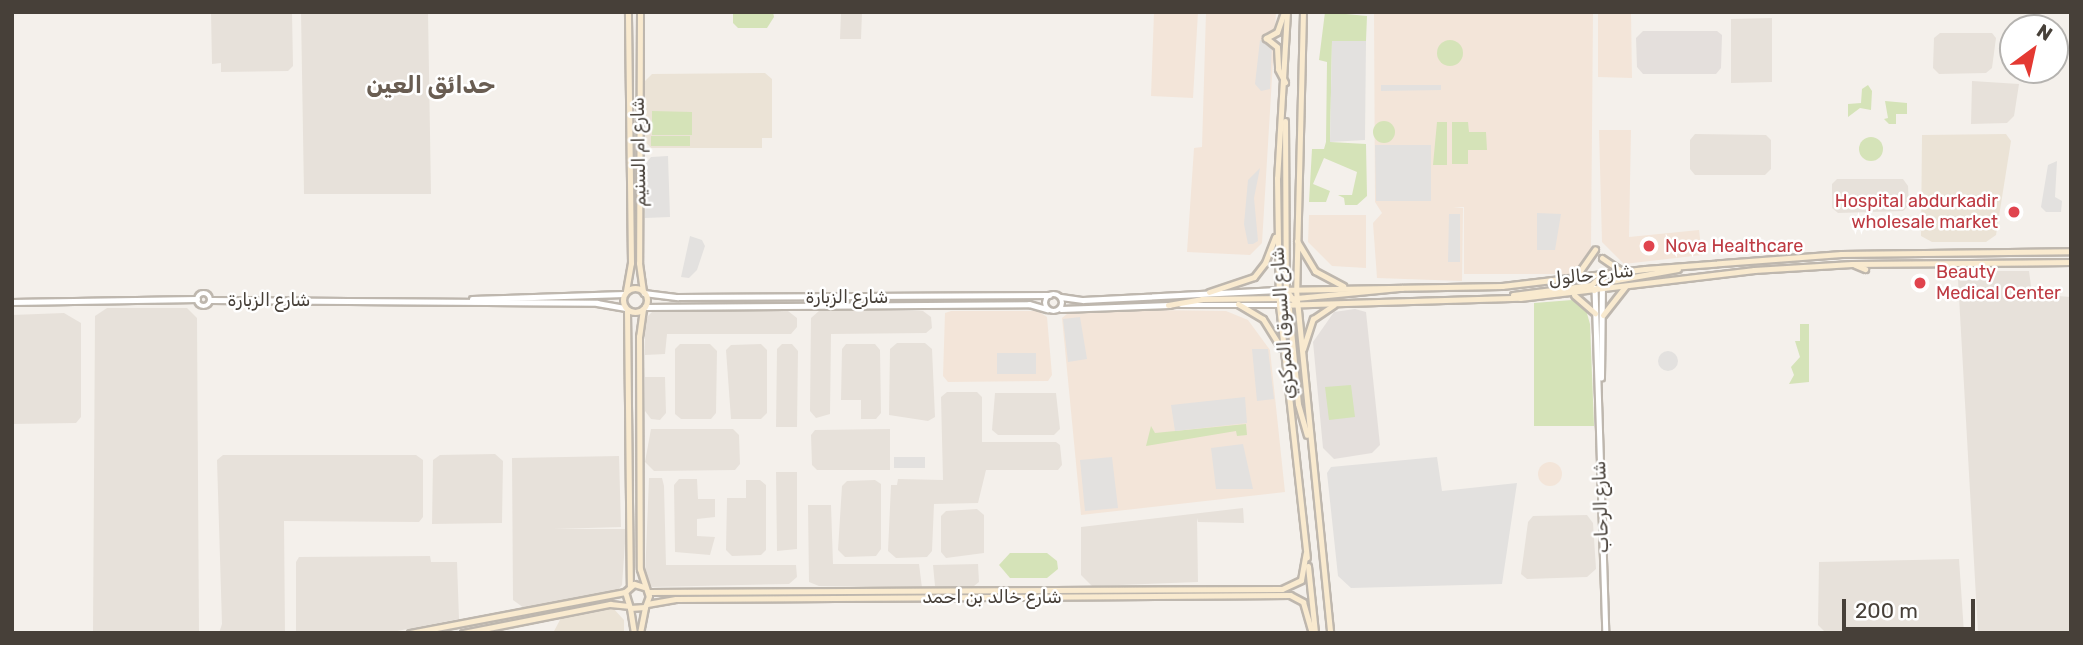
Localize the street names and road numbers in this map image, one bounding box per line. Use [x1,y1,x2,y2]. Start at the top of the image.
street label: شارع ام السنيم [627,97,651,207]
street label: شارع السوق المركزي [1267,246,1299,400]
street label: شارع حالول [1547,260,1635,290]
street label: شارع الزبارة [806,286,888,308]
street label: شارع الزبارة [228,289,310,311]
street label: شارع الرحاب [1589,460,1613,554]
street label: شارع خالد بن احمد [922,586,1062,608]

